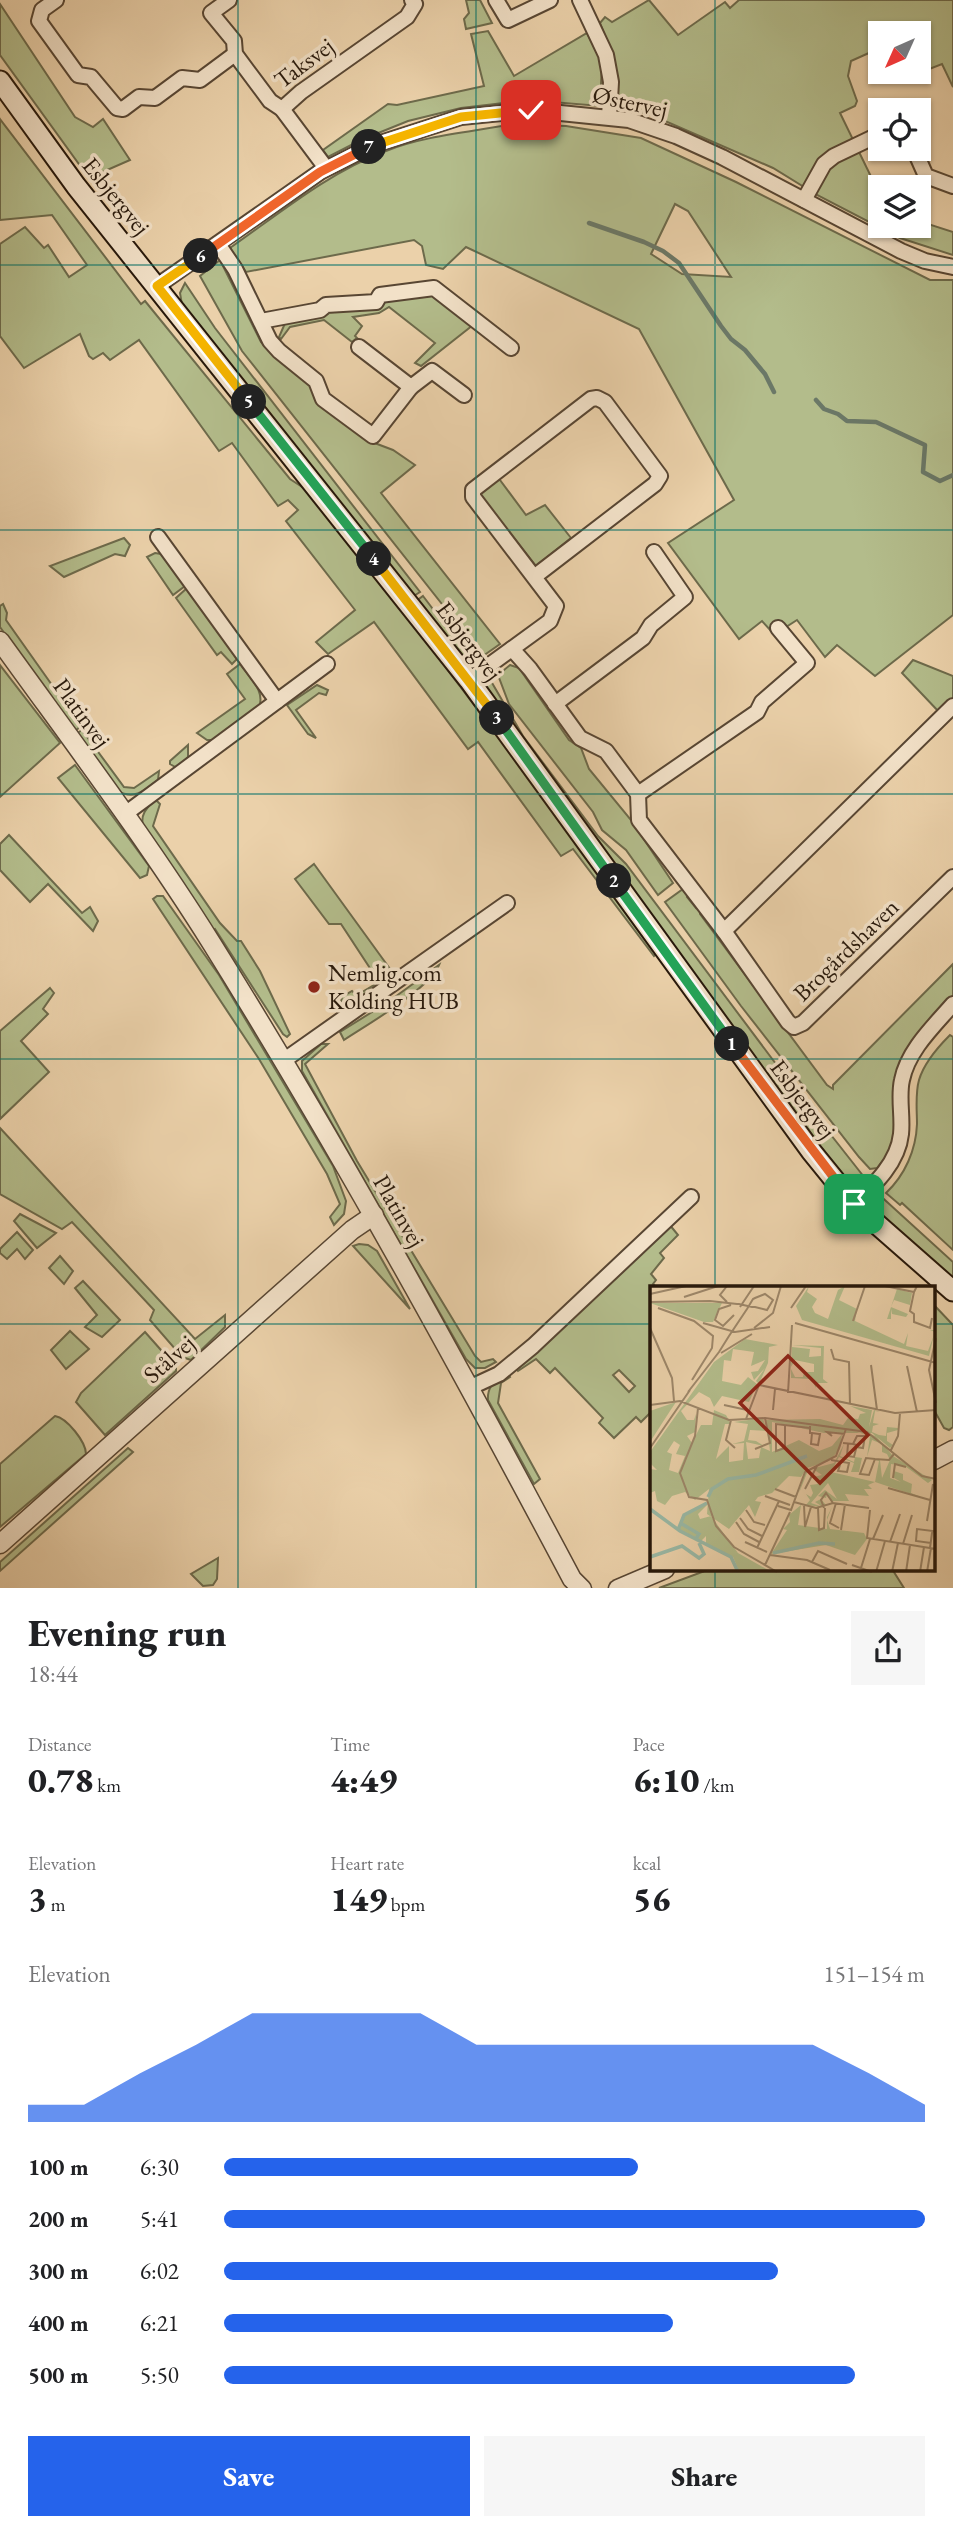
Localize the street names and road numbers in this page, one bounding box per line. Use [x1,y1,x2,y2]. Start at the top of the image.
street label: Taksvej [268,30,340,95]
street label: Østervej [590,78,670,125]
street label: Esbjergvej [76,150,157,241]
street label: Esbjergvej [429,595,509,687]
street label: Platinvej [47,672,118,754]
street label: Brogårdshaven [786,891,905,1008]
street label: Esbjergvej [763,1053,843,1145]
street label: Platinvej [366,1169,433,1253]
street label: Stålvej [136,1327,201,1390]

